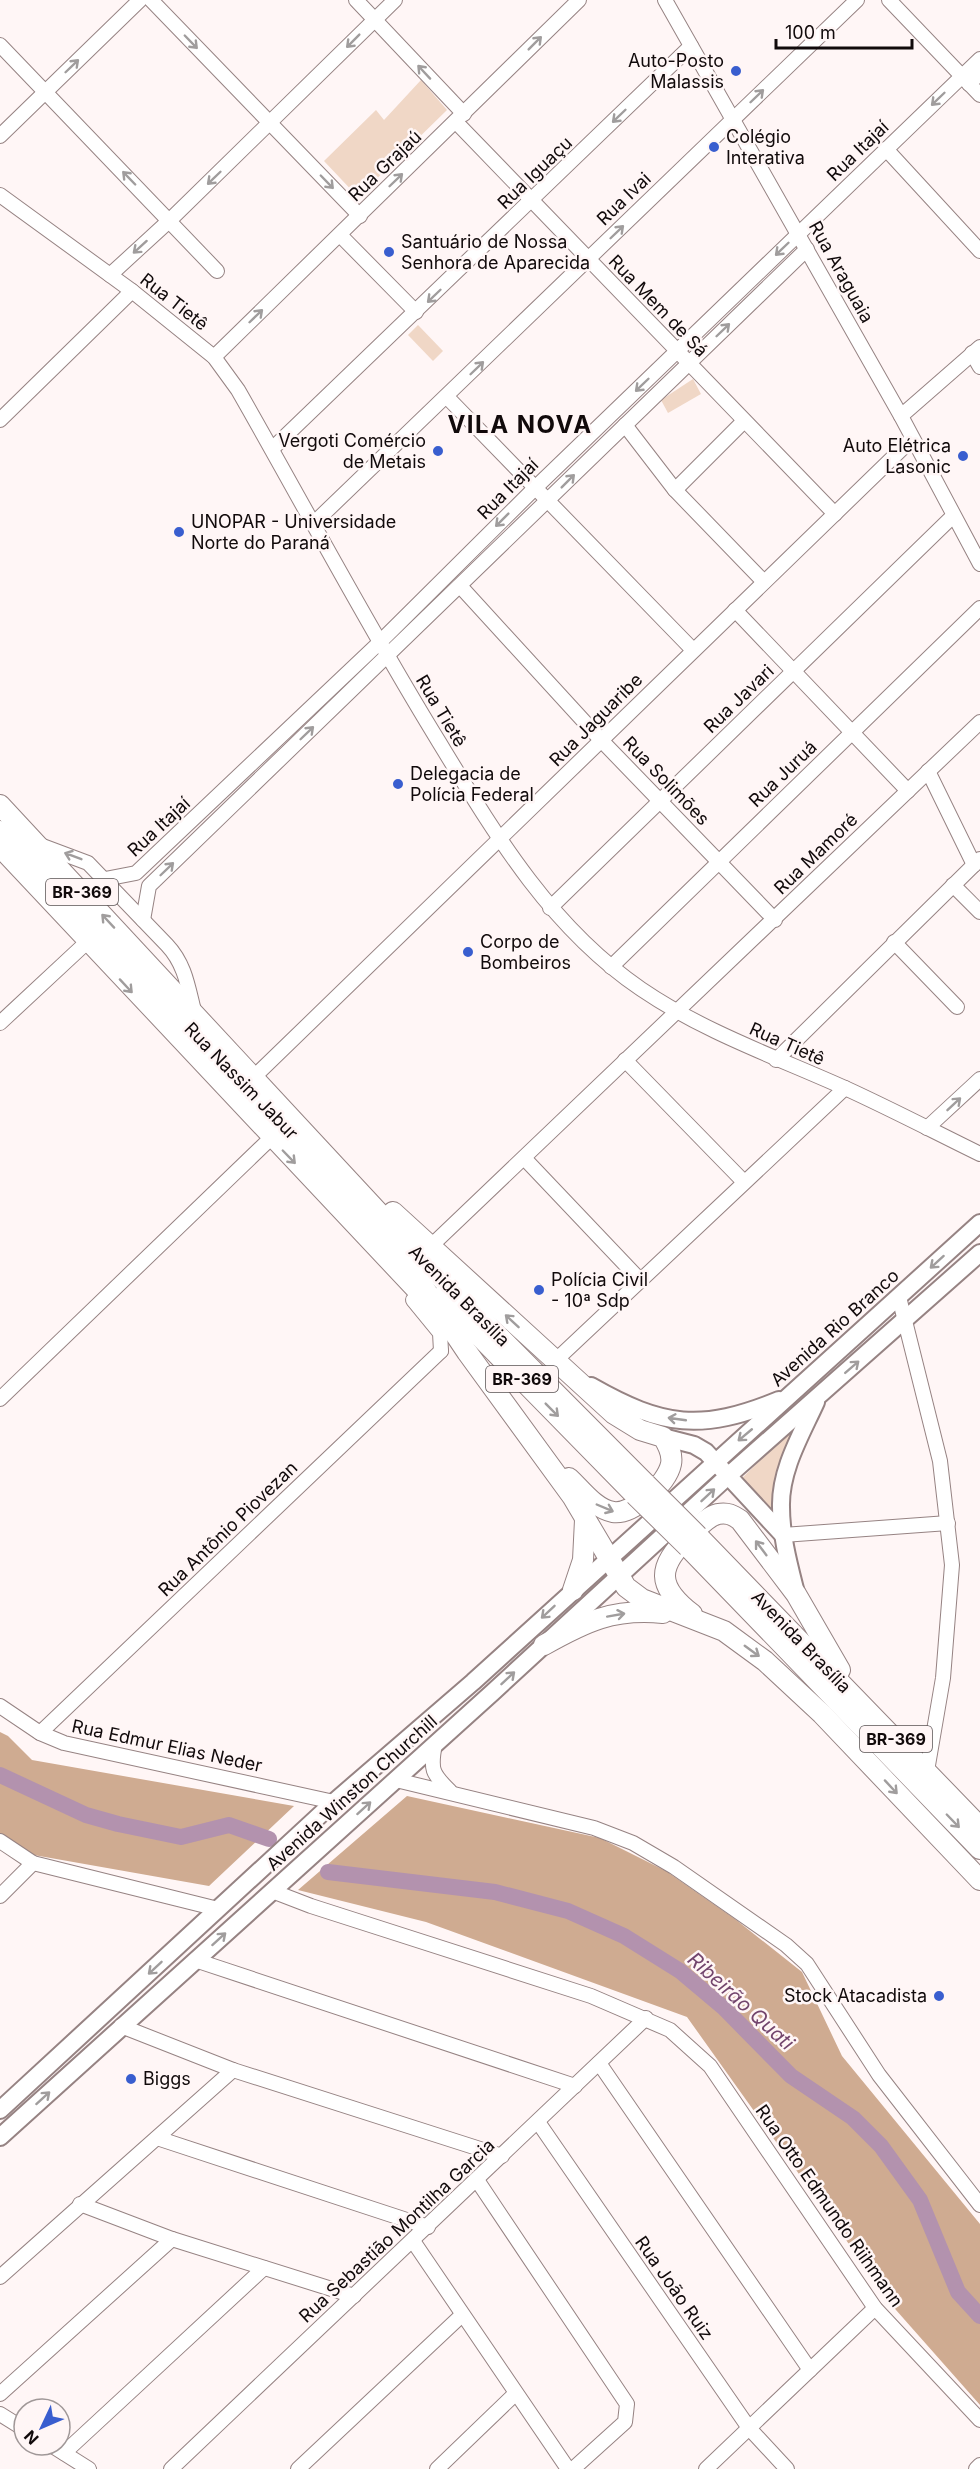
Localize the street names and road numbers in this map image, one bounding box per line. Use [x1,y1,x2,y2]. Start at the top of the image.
street label: Rua Itajaí [823,116,893,185]
street label: Rua Grajaú [344,126,425,205]
street label: Rua Iguaçu [493,132,576,213]
street label: Rua Ivai [592,168,655,229]
street label: Rua Araguaia [805,217,878,326]
street label: Rua Mem de Sá [605,250,712,361]
street label: Rua Tietê [136,269,212,335]
street label: Rua Itajaí [473,453,543,523]
street label: Rua Javari [699,660,778,737]
street label: Rua Jaguaribe [545,669,646,770]
street label: Rua Tietê [412,671,471,750]
street label: Rua Solimões [619,732,714,829]
street label: Rua Juruá [744,736,821,811]
street label: Rua Itajaí [123,792,195,861]
street label: Rua Mamoré [770,809,862,898]
road number: BR-369 [46,879,118,905]
street label: Rua Nassim Jabur [180,1018,303,1144]
street label: Rua Tietê [746,1018,828,1069]
street label: Avenida Brasília [405,1241,514,1350]
street label: Avenida Rio Branco [766,1265,903,1391]
road number: BR-369 [486,1366,558,1392]
street label: Rua Antônio Piovezan [154,1457,301,1600]
street label: Avenida Brasília [747,1586,855,1697]
street label: Avenida Winston Churchill [262,1711,441,1875]
street label: Rua Edmur Elias Neder [70,1715,264,1776]
road number: BR-369 [860,1726,932,1752]
street label: Rua Otto Edmundo Riihmann [751,2101,907,2311]
street label: Rua Sebastião Montilha Garcia [295,2135,499,2327]
street label: Rua João Ruiz [631,2232,718,2343]

